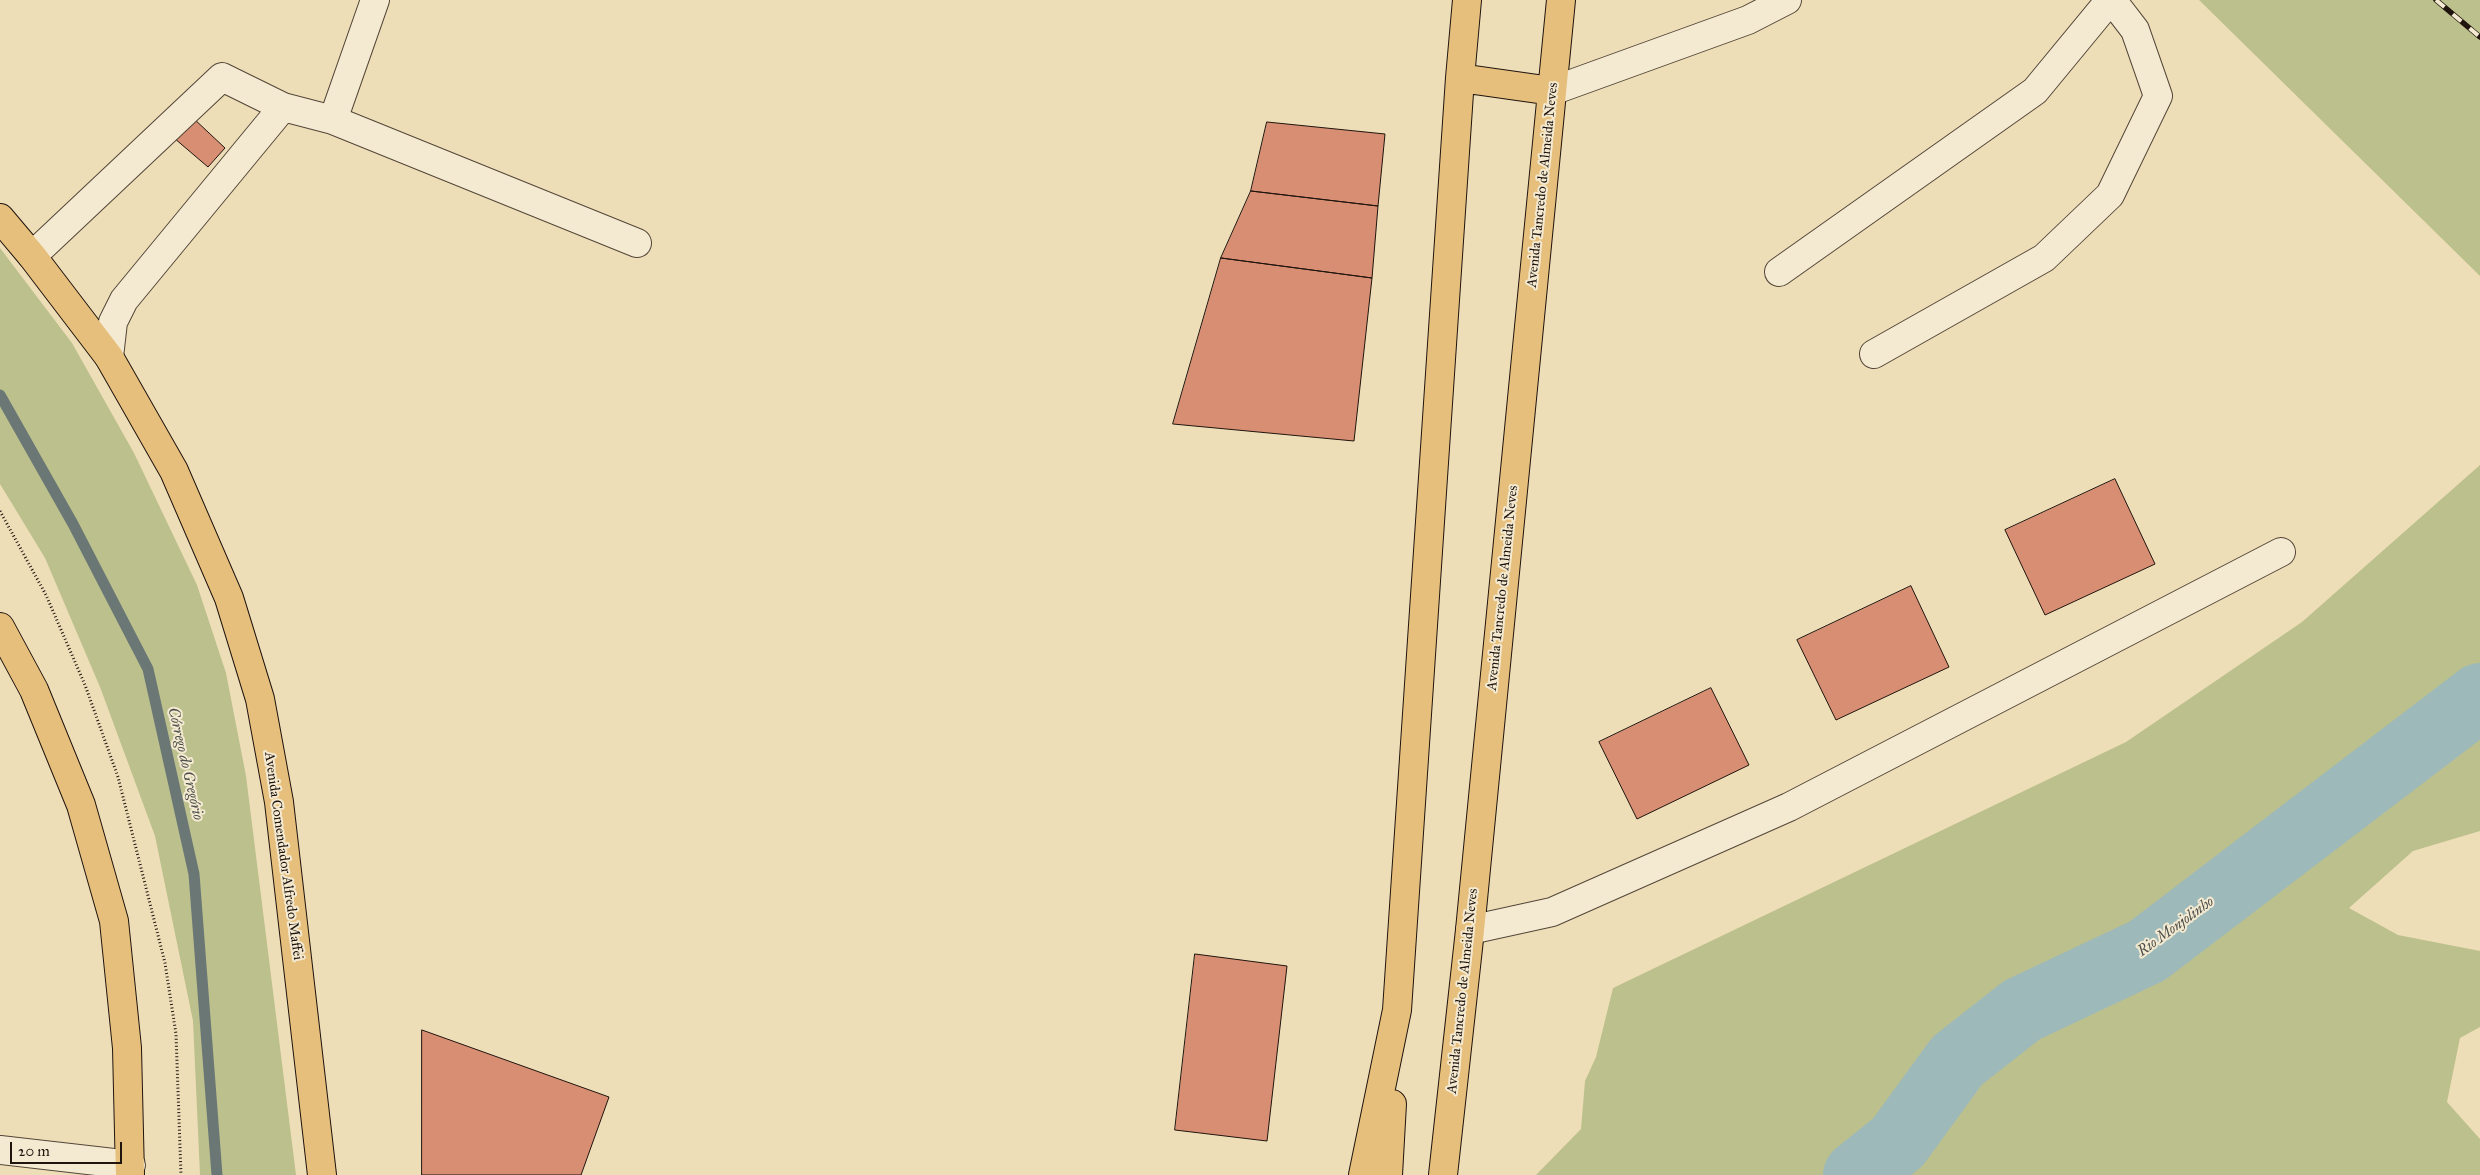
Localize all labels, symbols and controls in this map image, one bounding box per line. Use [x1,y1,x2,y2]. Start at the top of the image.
street label: Avenida Tancredo de Almeida Neves [1524,82,1562,288]
street label: Avenida Tancredo de Almeida Neves [1484,485,1522,691]
water label: Córrego do Gregório [163,706,207,822]
street label: Avenida Comendador Alfredo Maffei [260,751,306,961]
street label: Avenida Tancredo de Almeida Neves [1444,888,1482,1094]
water label: Rio Monjolinho [2134,893,2218,961]
scale bar [12,1132,125,1164]
text: 20 m [18,1142,50,1160]

